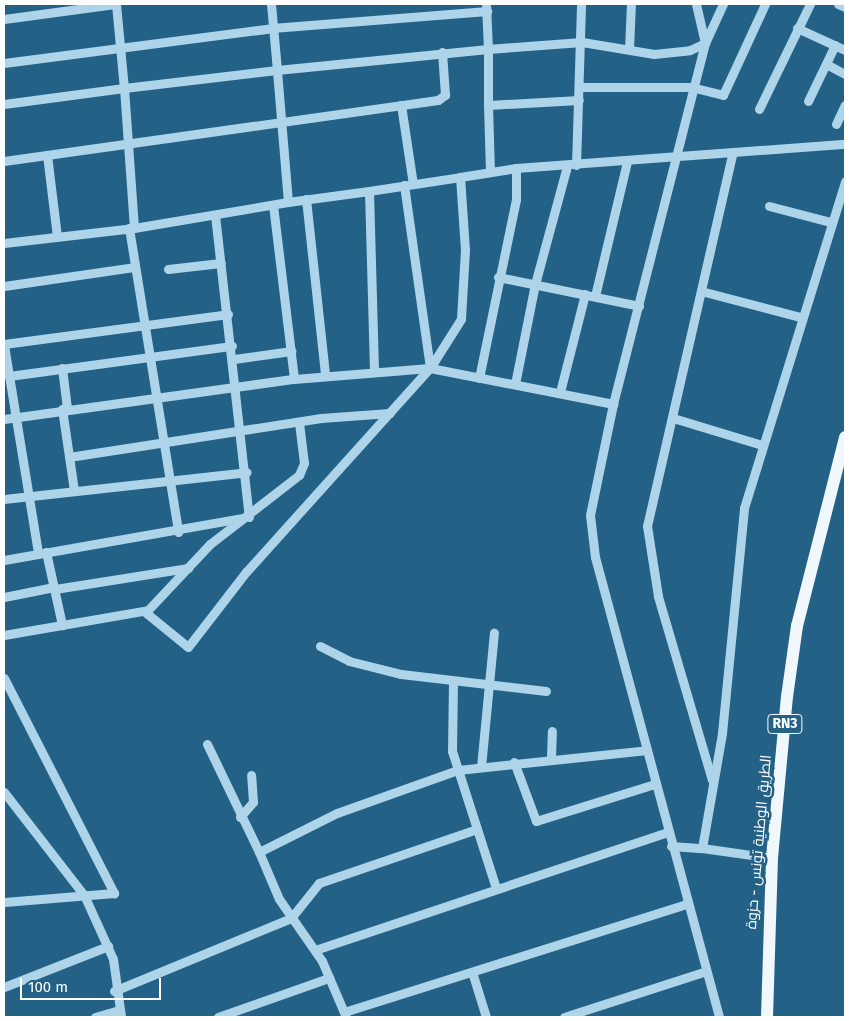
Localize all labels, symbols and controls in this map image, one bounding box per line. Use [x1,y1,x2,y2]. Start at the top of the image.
road number: RN3 [766,712,804,736]
street label: الطريق الوطنية تونس - حزوة [742,754,776,930]
scale bar [22,968,164,1000]
text: 100 m [28,978,68,996]

